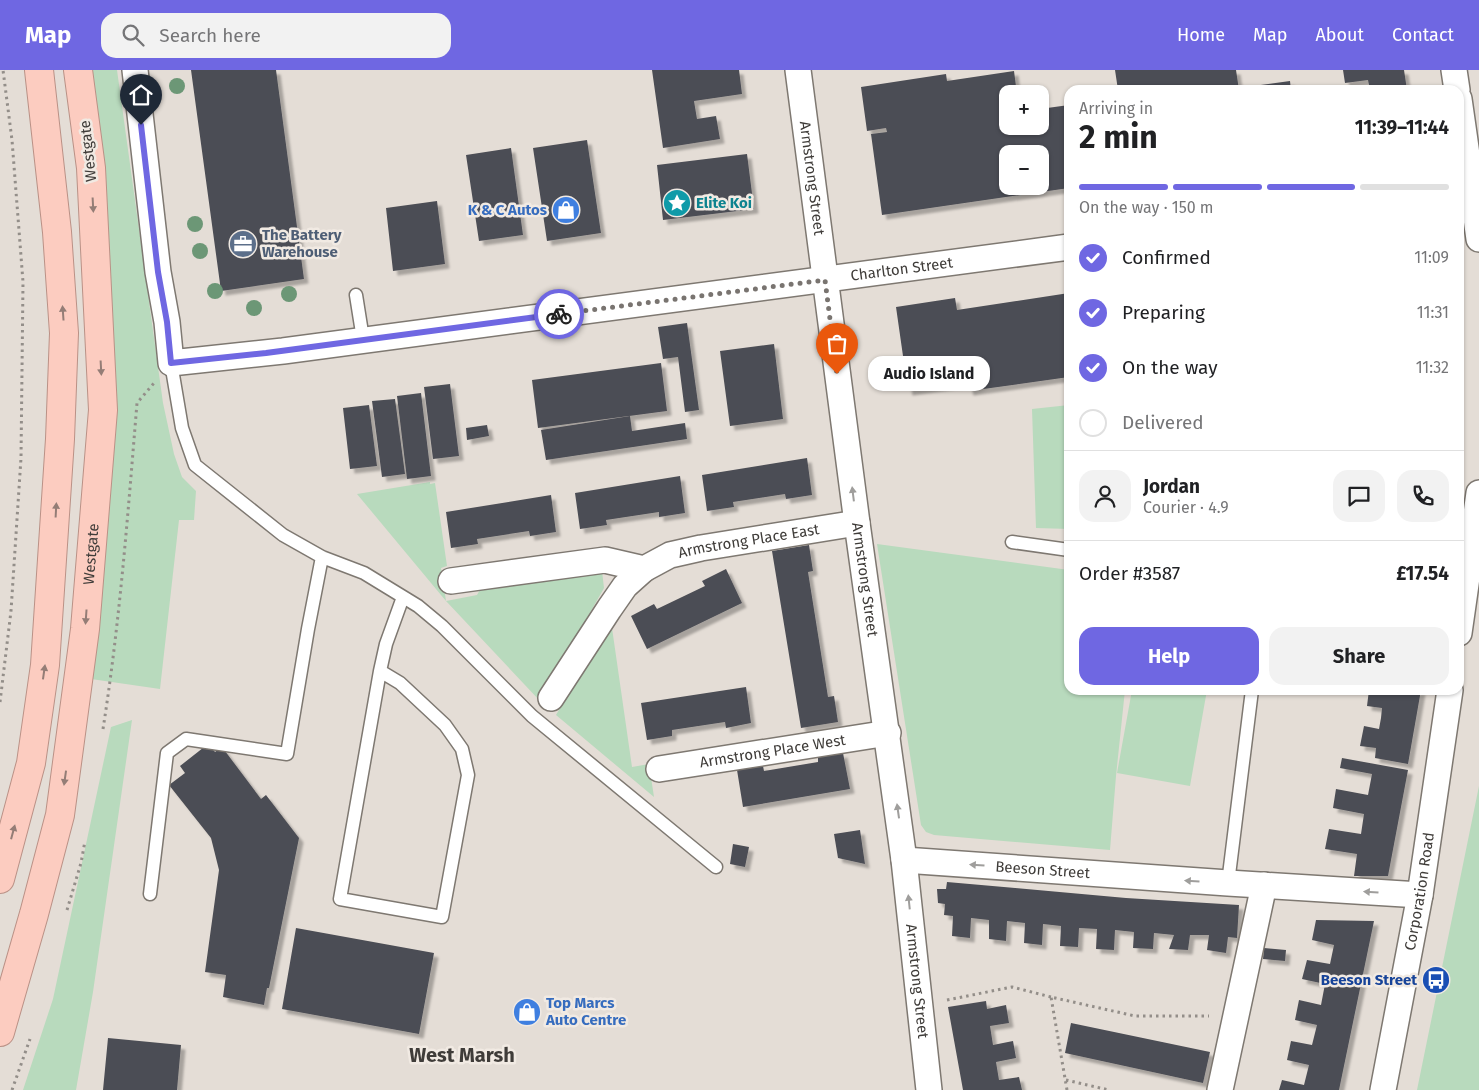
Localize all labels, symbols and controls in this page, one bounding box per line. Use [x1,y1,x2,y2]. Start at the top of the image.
search box [101,13,451,58]
text: Map [25,21,71,49]
icon: search [119,21,147,49]
text: Search here [159,24,261,47]
text: Home [1177,24,1225,46]
text: Map [1253,24,1287,46]
text: About [1315,24,1364,46]
text: Contact [1392,24,1454,46]
pin [120,74,162,125]
icon: home [127,81,155,109]
map controls [999,85,1049,195]
button: + [999,85,1049,135]
text: Arriving in [1079,99,1153,118]
text: 11:39–11:44 [1355,116,1449,139]
text: 2 min [1079,118,1158,156]
street label: Westgate [76,119,100,183]
street label: Armstrong Street [796,120,829,237]
button: − [999,145,1049,195]
place icon: Elite Koi [662,188,692,218]
place label: Elite Koi [696,194,752,212]
shop icon: K & C Autos [551,195,581,225]
one-way arrow [90,198,98,214]
text: On the way · 150 m [1079,198,1214,217]
place label: K & C Autos [468,201,547,219]
place label: The Battery Warehouse [262,226,342,261]
office icon: The Battery Warehouse [228,229,258,259]
icon: check [1079,244,1107,272]
text: Confirmed [1122,246,1211,269]
text: 11:09 [1414,248,1449,267]
street label: Charlton Street [849,253,954,285]
courier [534,289,584,339]
icon: check [1079,299,1107,327]
icon: bike [545,300,573,328]
text: Preparing [1122,301,1205,324]
text: 11:31 [1417,303,1449,322]
one-way arrow [59,305,67,321]
pin [816,323,858,374]
icon: bag [823,330,851,358]
icon: check [1079,354,1107,382]
callout: Audio Island [867,356,990,392]
text: On the way [1122,356,1218,379]
text: 11:32 [1416,358,1449,377]
one-way arrow [97,360,105,376]
text: Audio Island [884,364,974,383]
text: Delivered [1122,411,1204,434]
button: person [1079,470,1131,522]
button: chat [1333,470,1385,522]
button: phone [1397,470,1449,522]
text: Jordan [1143,475,1200,498]
one-way arrow [849,486,857,502]
text: Courier · 4.9 [1143,498,1229,517]
one-way arrow [53,502,61,518]
street label: Armstrong Place East [676,520,821,562]
street label: Armstrong Street [848,521,882,638]
street label: Westgate [80,523,103,586]
text: Order #3587 [1079,562,1180,585]
text: £17.54 [1396,562,1449,585]
one-way arrow [82,609,90,625]
button: Help [1079,627,1259,685]
button: Share [1269,627,1449,685]
one-way arrow [40,664,48,680]
street label: Armstrong Place West [698,731,847,771]
one-way arrow [60,770,68,786]
one-way arrow [894,803,902,819]
one-way arrow [9,824,17,839]
street label: Corporation Road [1401,831,1438,952]
street label: Beeson Street [995,858,1091,882]
one-way arrow [969,860,985,868]
one-way arrow [1183,876,1199,884]
one-way arrow [1363,887,1379,895]
one-way arrow [905,894,913,910]
street label: Armstrong Street [902,923,932,1040]
bus stop icon: Beeson Street [1421,965,1451,995]
place label: Beeson Street [1321,971,1417,989]
place label: Top Marcs Auto Centre [545,994,626,1029]
shop icon: Top Marcs Auto Centre [512,997,542,1027]
district label: West Marsh [409,1043,515,1067]

